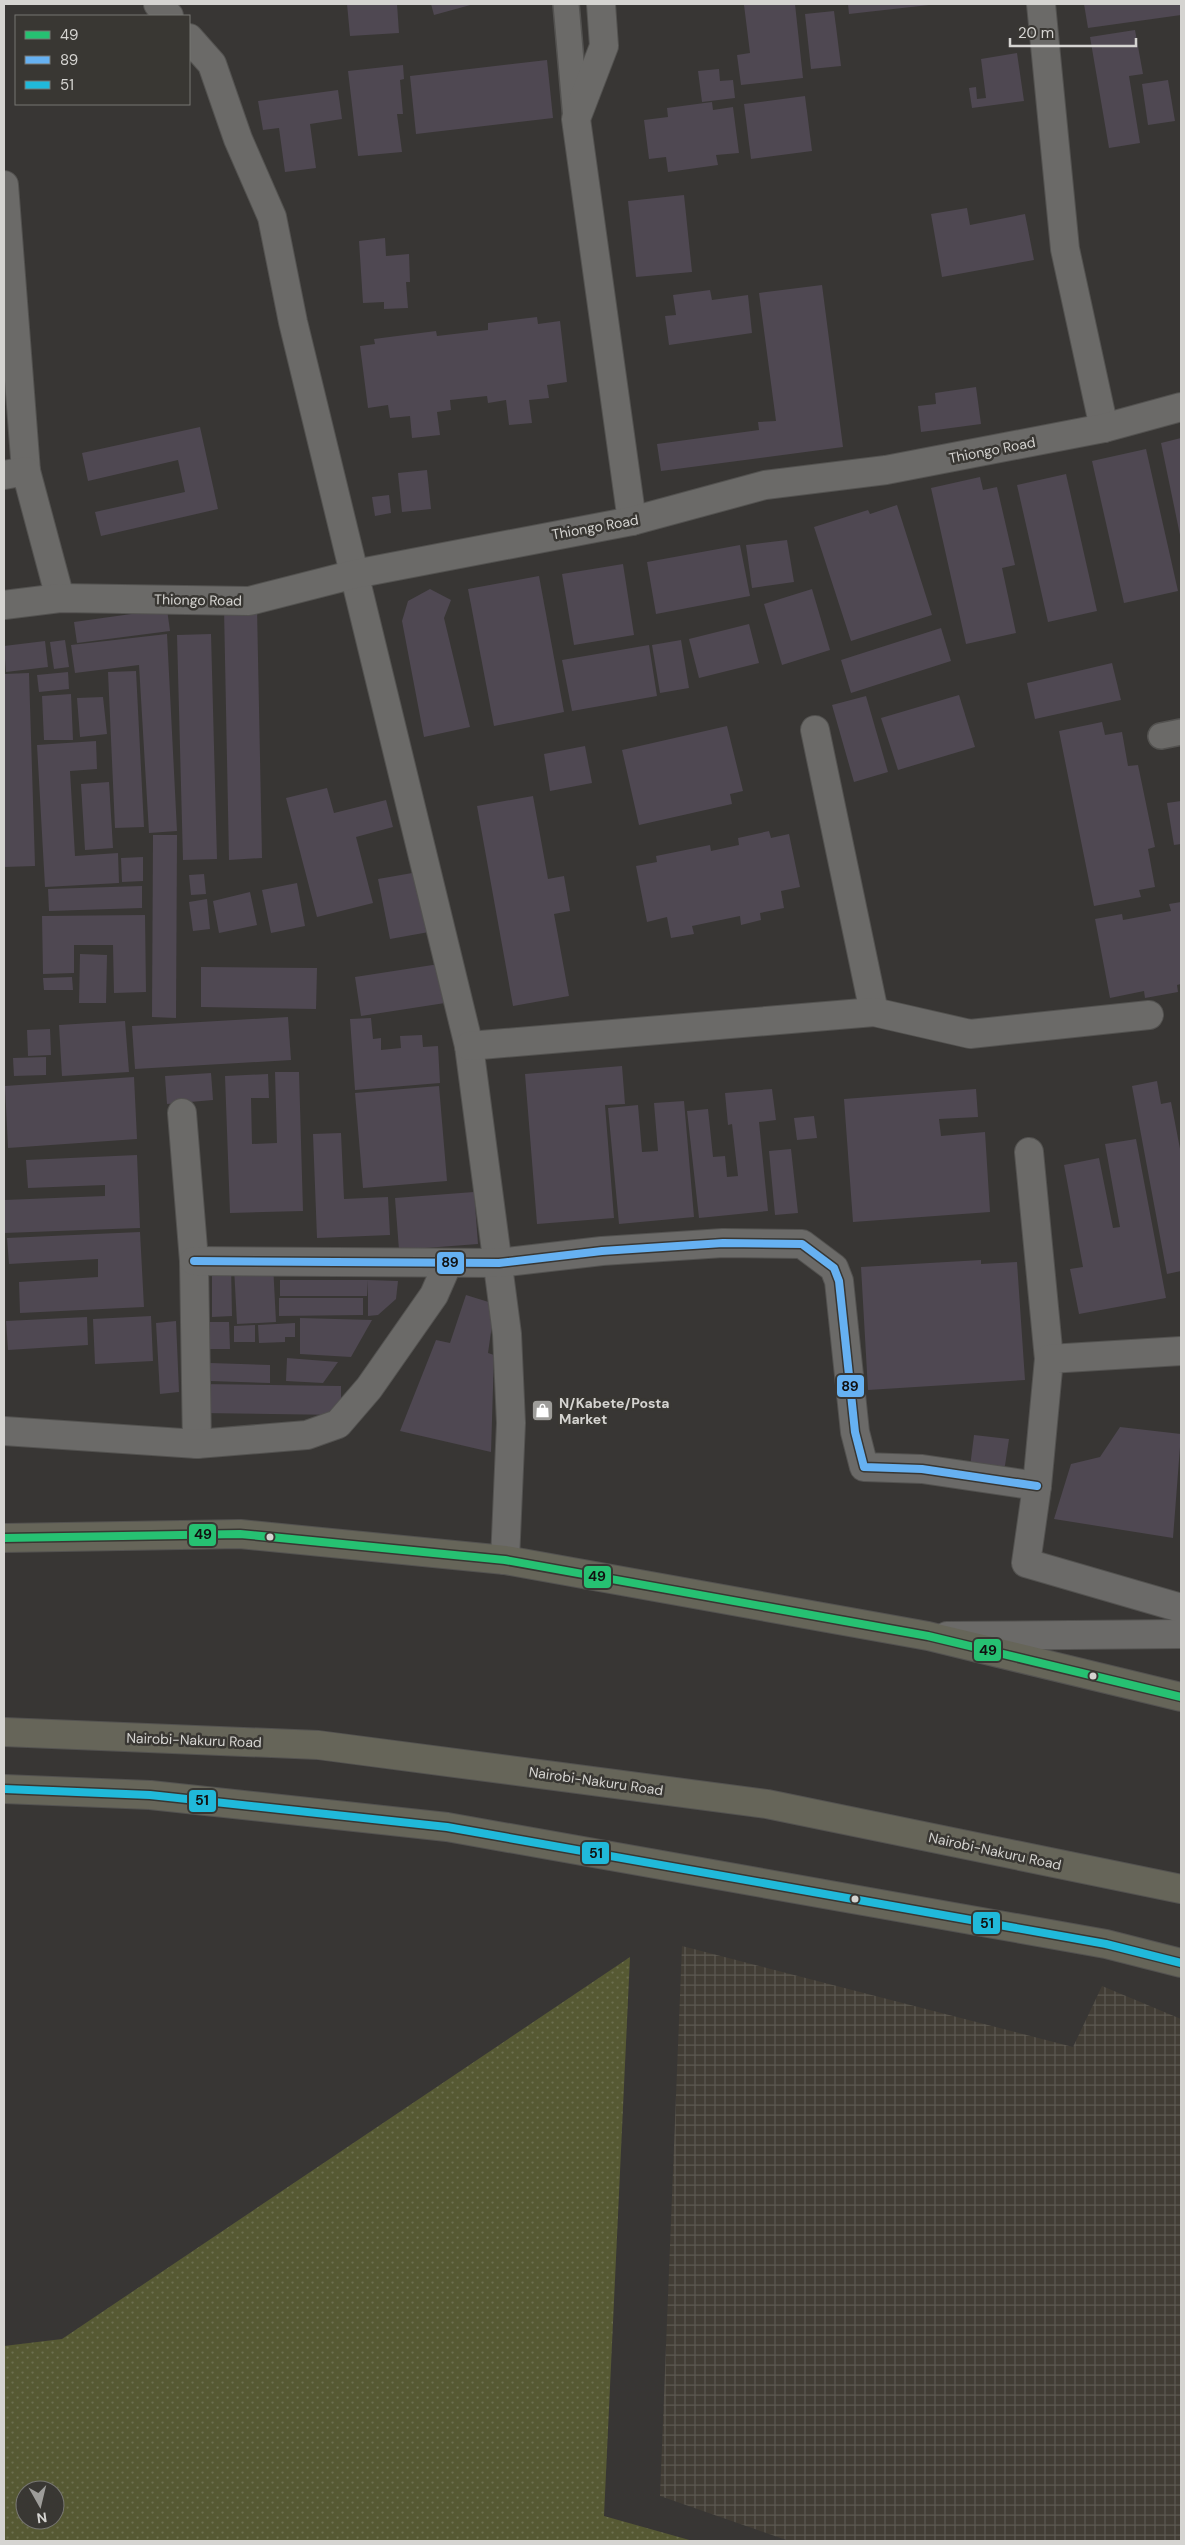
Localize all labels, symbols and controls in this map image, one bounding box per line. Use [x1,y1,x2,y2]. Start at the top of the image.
legend [15,15,190,105]
scale bar [1010,15,1136,47]
text: 20 m [1018,23,1054,43]
text: 49 [60,25,79,45]
text: 89 [60,50,78,70]
text: 51 [60,75,74,95]
street label: Thiongo Road [947,433,1037,467]
street label: Thiongo Road [550,511,640,543]
street label: Thiongo Road [154,590,242,610]
line badge: 89 [436,1251,465,1275]
text: 89 [441,1253,459,1271]
line badge: 89 [836,1374,865,1398]
text: 89 [841,1377,859,1395]
place label: N/Kabete/Posta Market [559,1394,669,1428]
shop icon: N/Kabete/Posta Market [531,1399,555,1423]
line badge: 49 [188,1523,217,1547]
text: 49 [194,1525,212,1543]
unlabelled marker [265,1532,275,1542]
line badge: 49 [583,1565,612,1589]
text: 49 [588,1567,606,1585]
line badge: 49 [973,1638,1002,1662]
text: 49 [979,1641,997,1659]
unlabelled marker [1088,1671,1098,1681]
street label: Nairobi-Nakuru Road [126,1729,262,1751]
street label: Nairobi-Nakuru Road [528,1763,664,1799]
line badge: 51 [188,1789,217,1813]
text: 51 [195,1791,209,1809]
street label: Nairobi-Nakuru Road [927,1828,1063,1874]
line badge: 51 [581,1841,610,1865]
text: 51 [589,1844,603,1862]
unlabelled marker [850,1894,860,1904]
line badge: 51 [972,1911,1001,1935]
text: 51 [980,1914,994,1932]
north arrow [15,2480,65,2530]
text: N [35,2508,48,2527]

